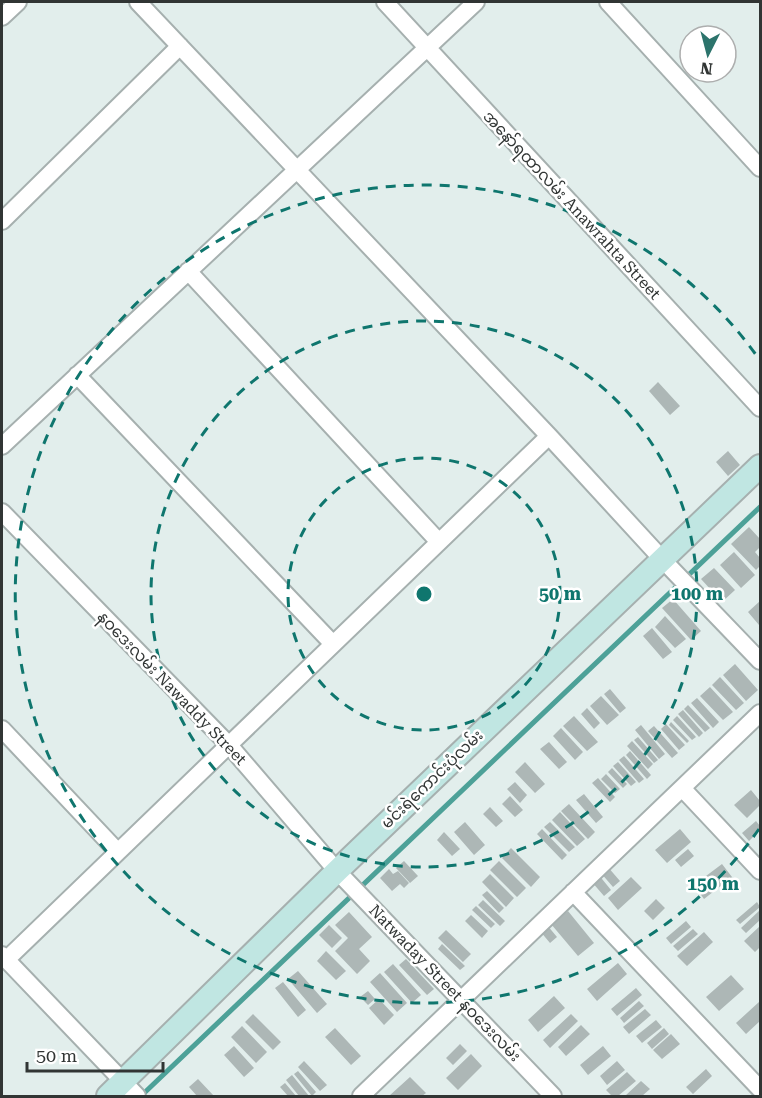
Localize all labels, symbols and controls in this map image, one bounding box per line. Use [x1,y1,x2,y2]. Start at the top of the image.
north arrow [678,24,738,84]
text: N [699,58,714,79]
street label: အနော်ရထာလမ်း Anawrahta Street [476,105,666,306]
text: 50 m [539,583,582,604]
text: 100 m [671,583,724,604]
centre of rings [414,584,434,604]
street label: နဝဒေးလမ်း Nawaddy Street [91,606,252,772]
street label: မင်းရဲကောင်းပုံလမ်း [376,724,490,836]
text: 150 m [687,873,740,894]
street label: Natwaday Street နဝဒေးလမ်း [362,899,526,1068]
scale bar [27,1035,164,1073]
text: 50 m [36,1045,77,1066]

